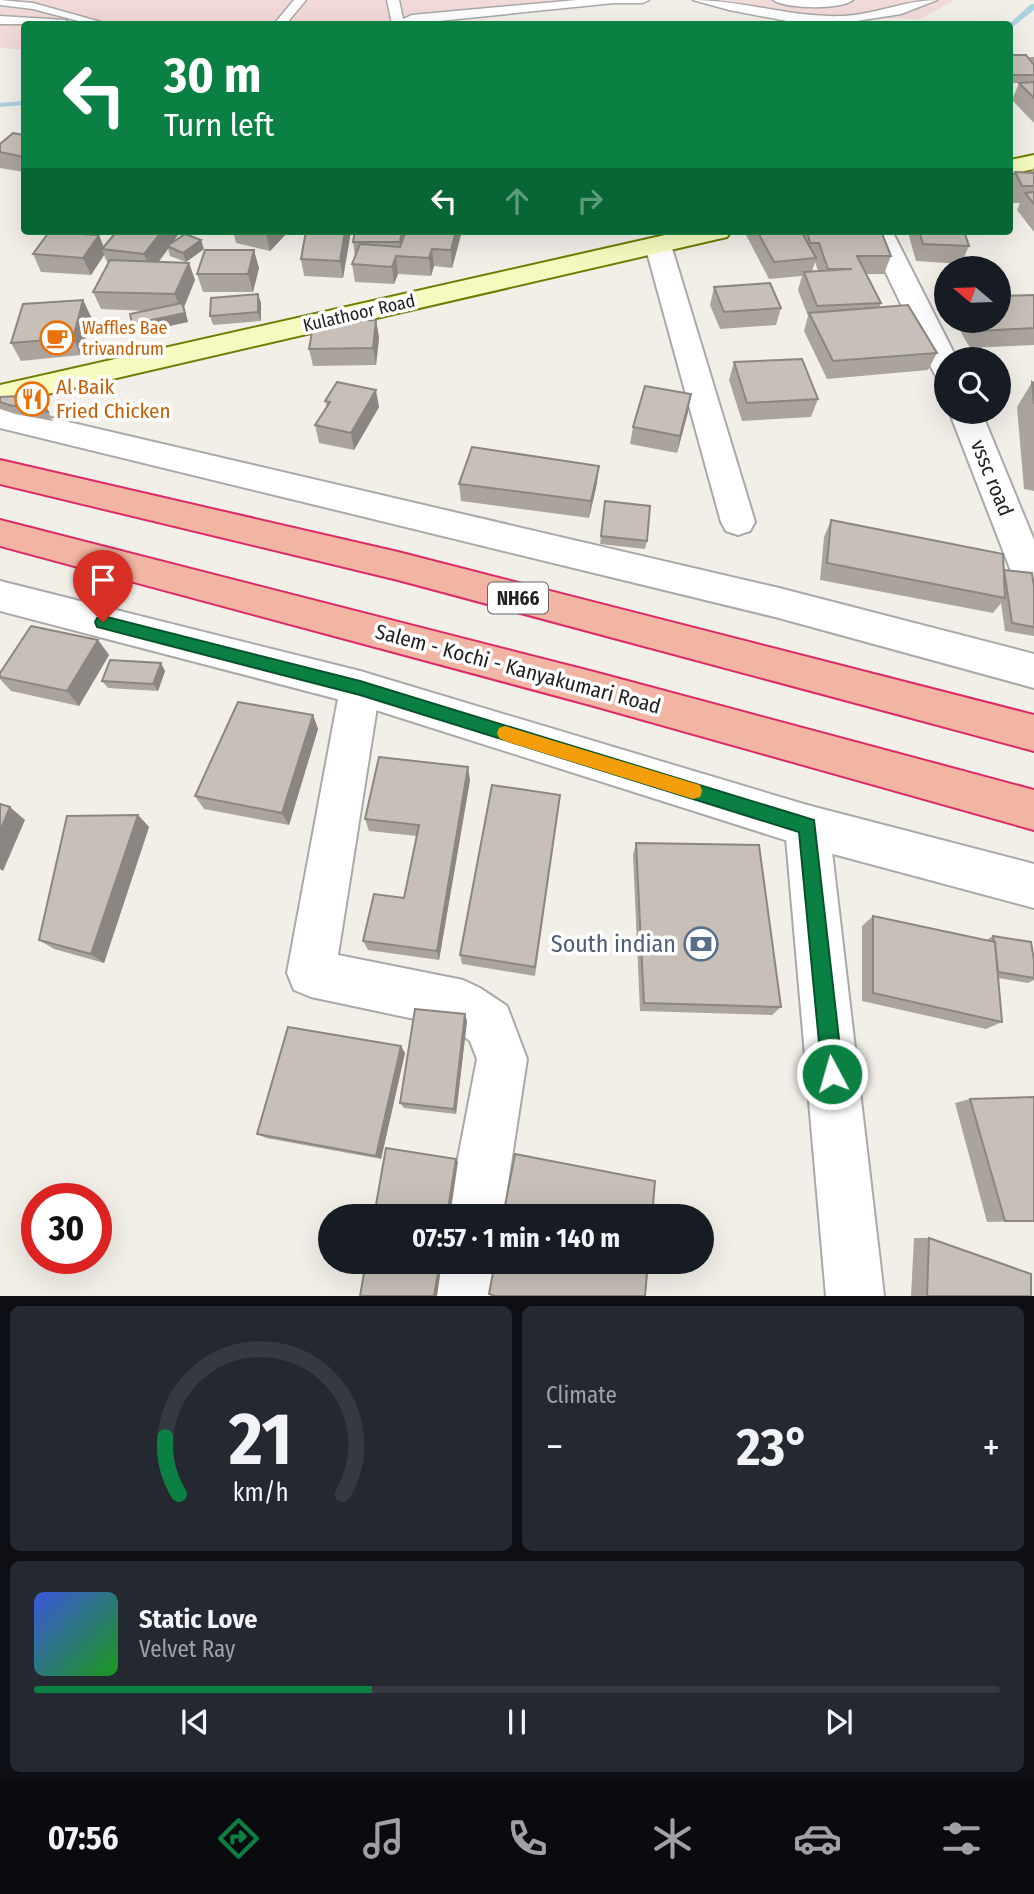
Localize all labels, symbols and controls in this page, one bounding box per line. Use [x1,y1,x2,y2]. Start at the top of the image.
text: 30 m [164,46,262,105]
icon: left [49,49,140,140]
text: Turn left [164,106,274,144]
icon: left [425,182,463,220]
icon: ahead [498,182,536,220]
icon: right [571,182,609,220]
north arrow [934,256,1012,332]
map controls [934,256,1011,424]
street label: Kulathoor Road [301,289,417,337]
place label: Waffles Bae trivandrum [82,317,167,360]
cafe icon: Waffles Bae trivandrum [38,319,76,357]
button: search [934,347,1011,424]
place label: Al Baik Fried Chicken [56,374,171,424]
restaurant icon: Al Baik Fried Chicken [13,380,51,418]
street label: vssc road [965,436,1019,520]
pin [73,550,133,622]
icon: arrive [84,561,122,599]
road number: NH66 [488,582,548,614]
street label: Salem - Kochi - Kanyakumari Road [372,618,664,720]
bank icon: South indian [682,925,720,963]
place label: South indian [551,930,676,958]
position arrow [795,1037,869,1111]
speed limit sign: 30 [21,1183,112,1274]
text: 07:57 · 1 min · 140 m [412,1223,620,1254]
text: Climate [546,1381,617,1409]
text: 21 [228,1397,293,1484]
text: 23° [736,1416,809,1479]
text: − [546,1424,563,1470]
text: + [983,1424,1000,1470]
text: km/h [233,1478,289,1508]
text: Static Love [139,1604,257,1635]
text: Velvet Ray [139,1635,235,1663]
icon: previous [176,1703,214,1741]
icon: pause [498,1703,536,1741]
icon: next [820,1703,858,1741]
icon: directions [214,1814,263,1863]
icon: music [359,1814,408,1863]
icon: phone [503,1814,552,1863]
icon: climate [648,1814,697,1863]
icon: car [793,1814,842,1863]
icon: filters [937,1814,986,1863]
text: 07:56 [48,1819,118,1857]

